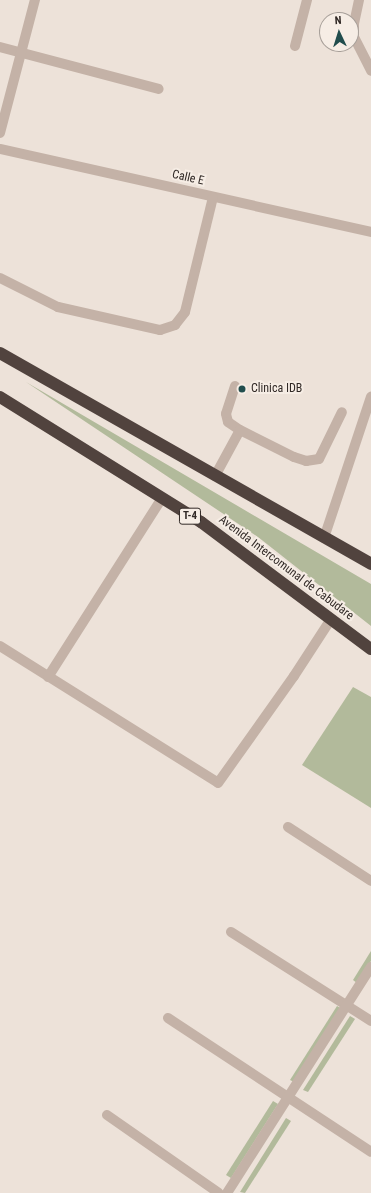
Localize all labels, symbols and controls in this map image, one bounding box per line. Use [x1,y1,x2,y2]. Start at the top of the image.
north arrow [319,12,359,52]
text: N [334,14,342,27]
street label: Calle E [171,167,205,189]
place label: Clinica IDB [251,382,302,396]
marker: Clinica IDB [236,383,248,395]
road number: T-4 [178,507,202,525]
street label: Avenida Intercomunal de Cabudare [216,513,356,623]

